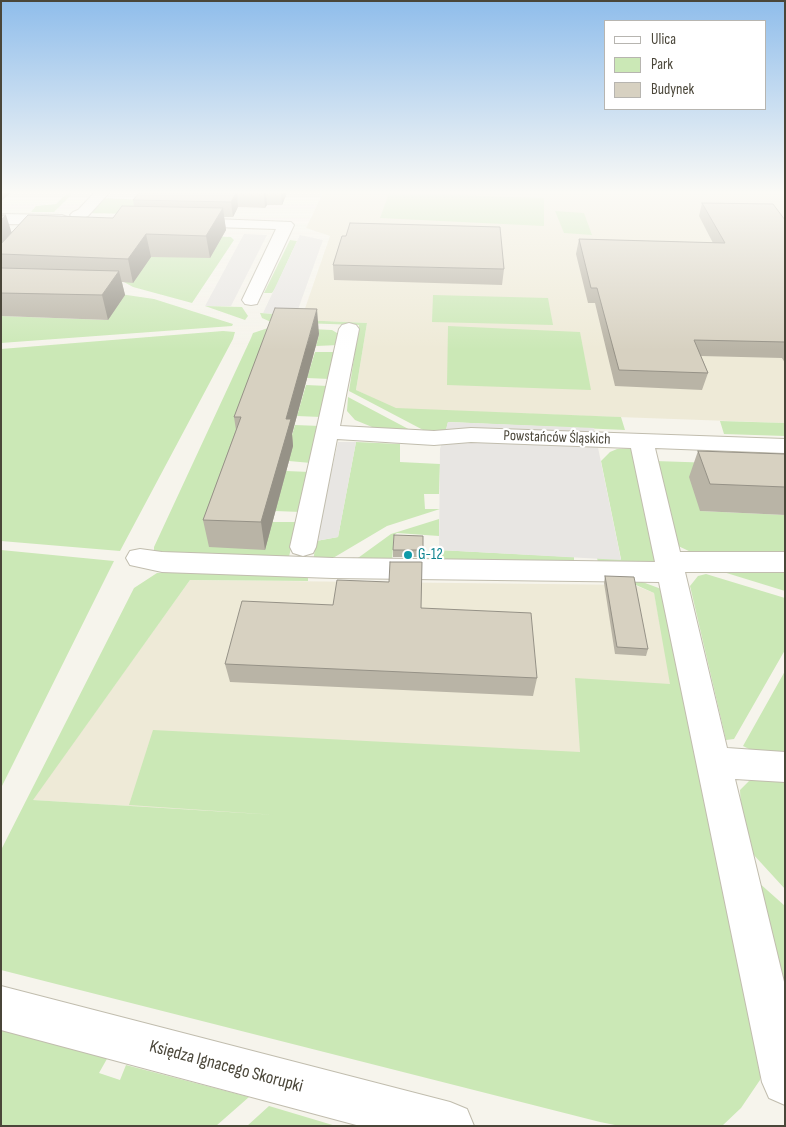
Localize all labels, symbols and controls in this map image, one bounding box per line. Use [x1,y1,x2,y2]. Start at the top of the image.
legend [604,20,766,110]
text: Ulica [651,30,676,49]
text: Park [651,55,673,74]
text: Budynek [651,80,694,99]
street label: Powstańców Śląskich [503,427,611,449]
place label: G-12 [418,546,443,564]
marker: G-12 [402,549,414,561]
street label: Księdza Ignacego Skorupki [147,1036,305,1098]

